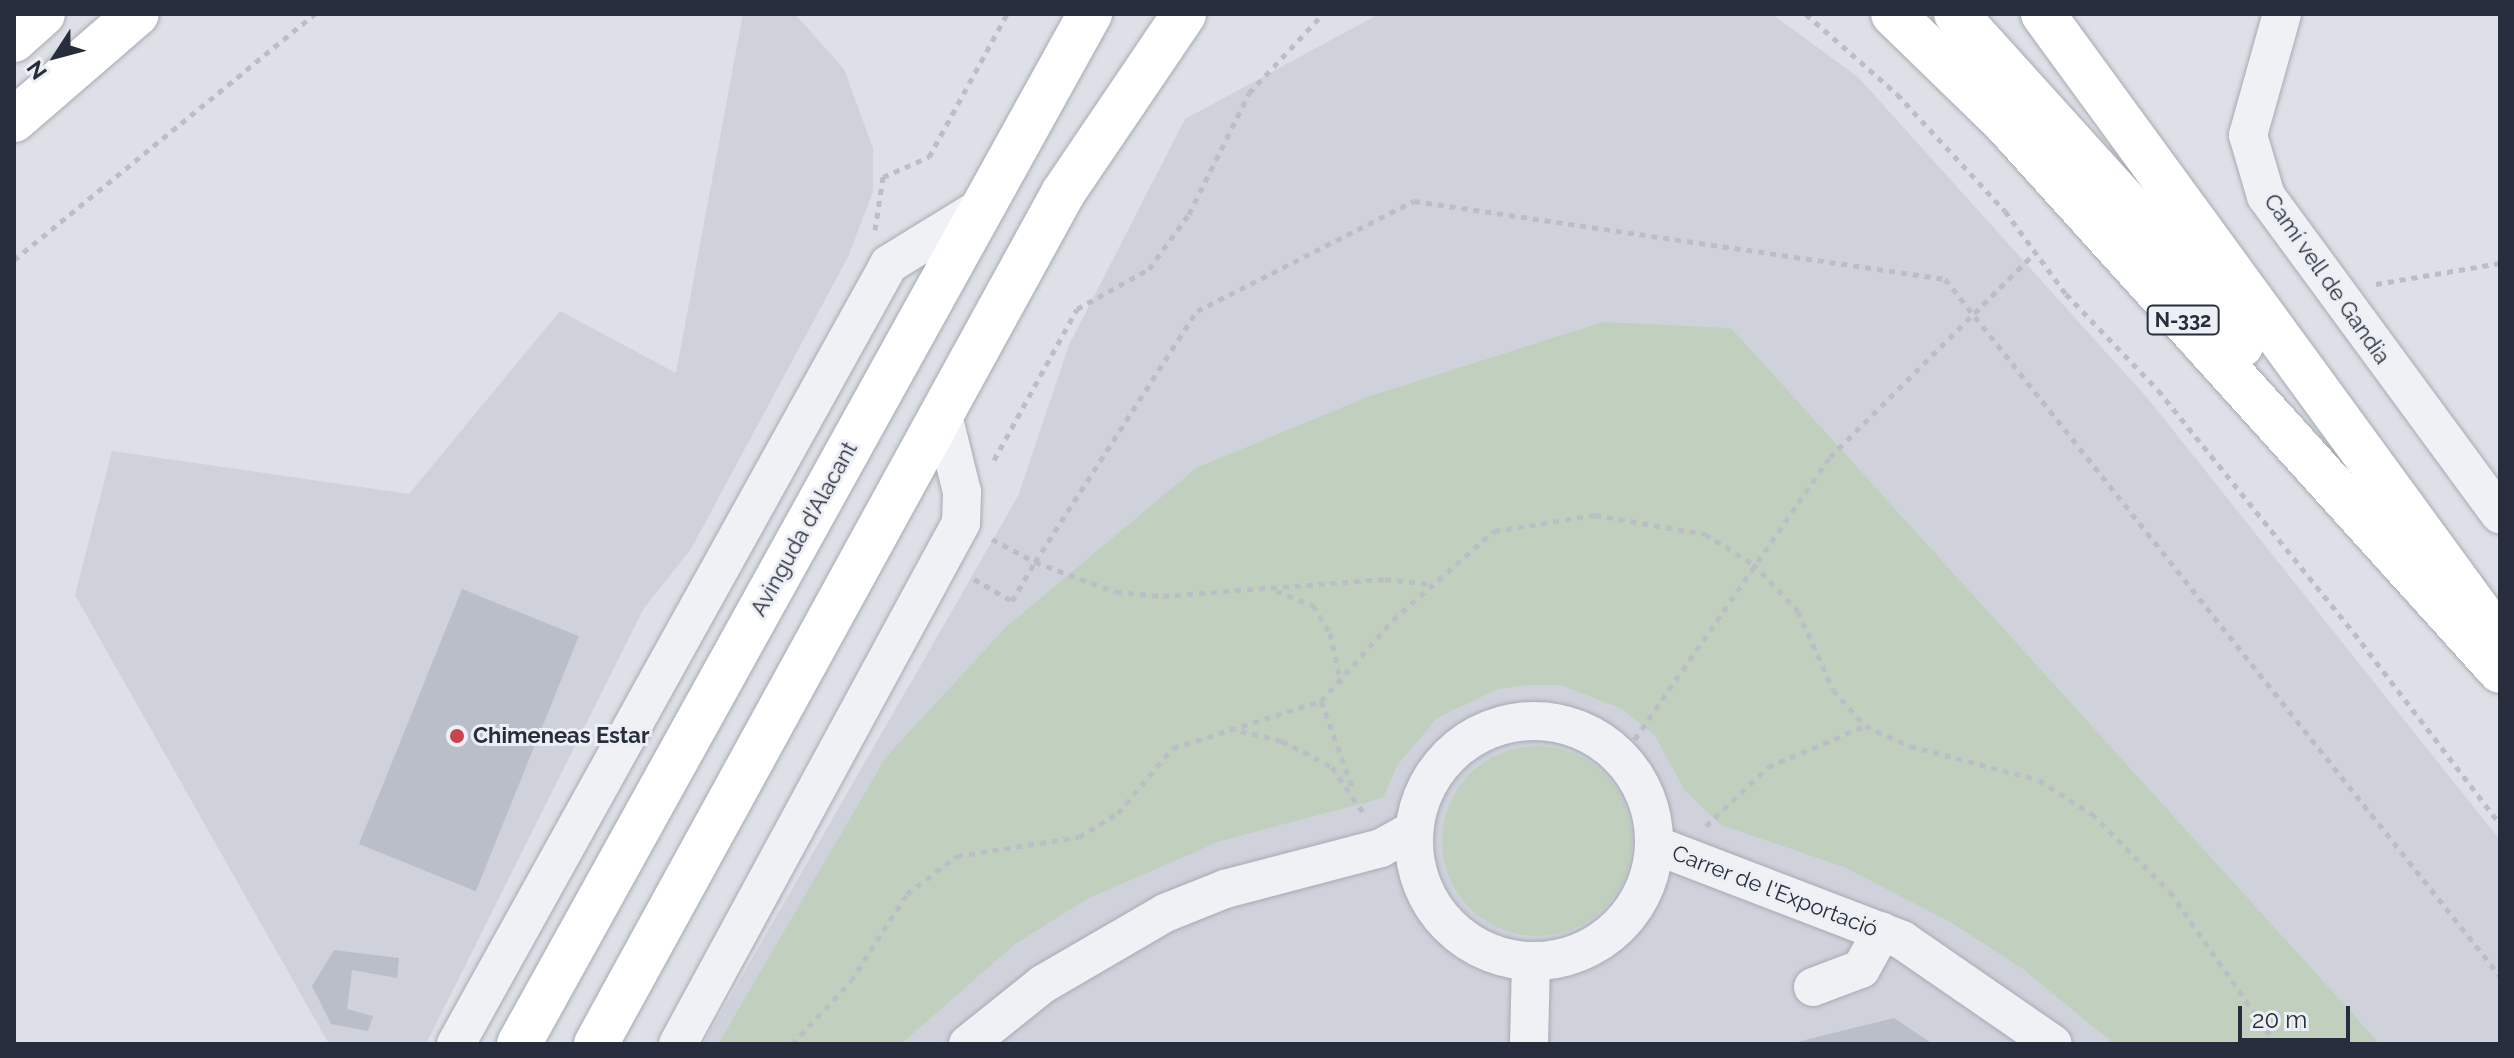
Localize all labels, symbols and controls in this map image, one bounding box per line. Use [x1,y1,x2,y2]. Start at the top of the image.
north arrow [16,16,96,96]
text: N [21,56,52,85]
street label: Camí vell de Gandia [2258,188,2396,370]
road number: N-332 [2145,304,2221,336]
street label: Avinguda d'Alacant [745,437,863,621]
place label: Chimeneas Estar [473,723,649,749]
marker: Chimeneas Estar [448,727,466,745]
street label: Carrer de l'Exportació [1668,839,1882,943]
scale bar [2242,990,2354,1040]
text: 20 m [2252,1005,2307,1034]

